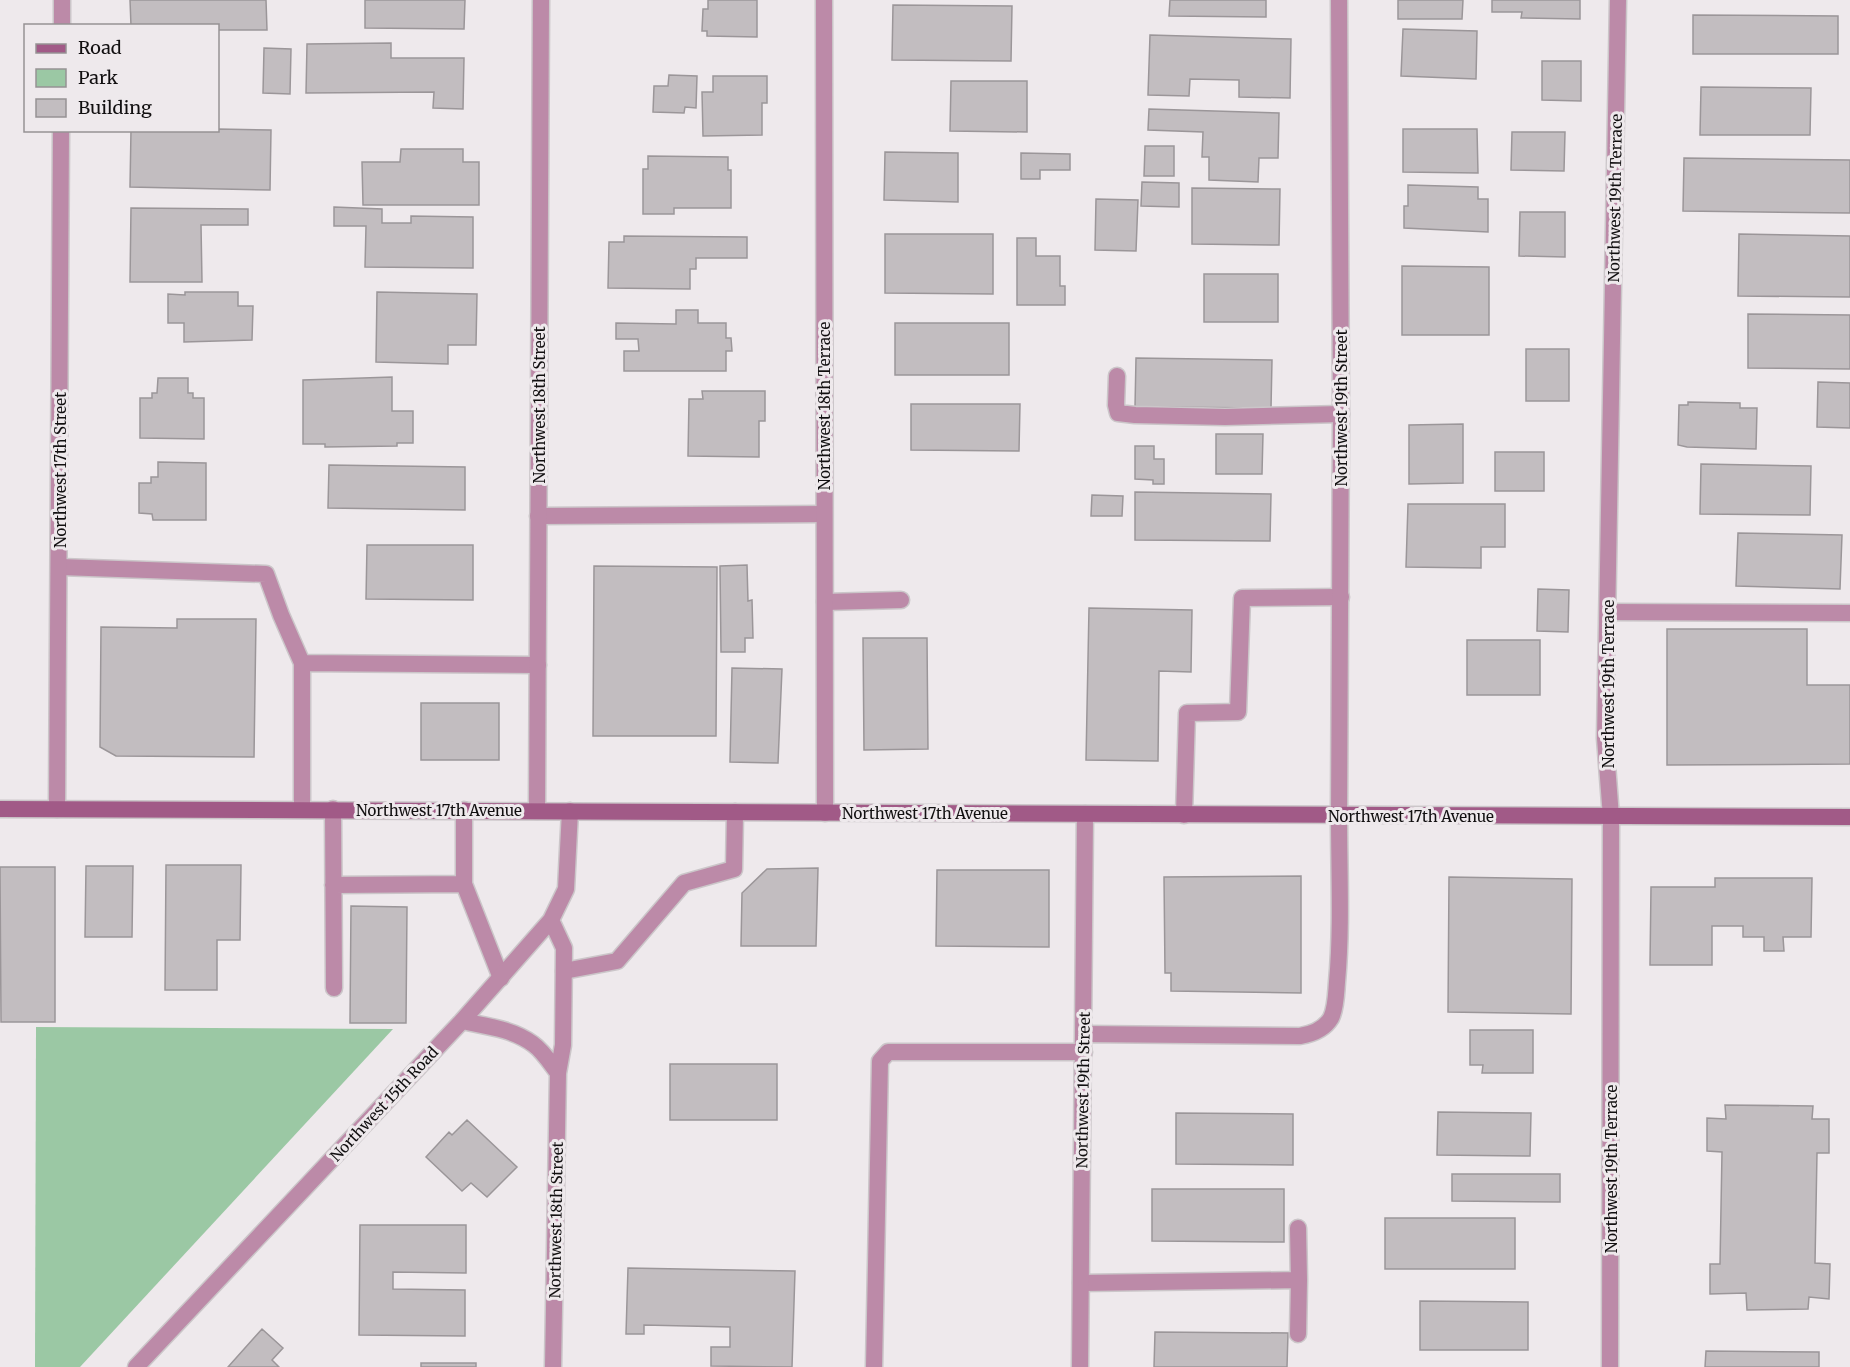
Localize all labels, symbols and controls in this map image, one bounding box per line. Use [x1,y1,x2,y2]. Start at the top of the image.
legend [24,24,219,132]
text: Road [78,36,122,59]
text: Park [78,66,119,89]
text: Building [78,96,152,119]
street label: Northwest 19th Terrace [1604,113,1626,282]
street label: Northwest 18th Terrace [815,321,834,490]
street label: Northwest 18th Street [530,326,549,484]
street label: Northwest 19th Street [1332,329,1351,486]
street label: Northwest 17th Street [51,392,70,548]
street label: Northwest 19th Terrace [1599,600,1618,768]
street label: Northwest 17th Avenue [356,801,522,820]
street label: Northwest 17th Avenue [842,804,1008,823]
street label: Northwest 17th Avenue [1328,807,1494,826]
street label: Northwest 19th Street [1072,1011,1094,1169]
street label: Northwest 15th Road [326,1043,442,1165]
street label: Northwest 19th Terrace [1602,1085,1621,1253]
street label: Northwest 18th Street [545,1141,567,1299]

